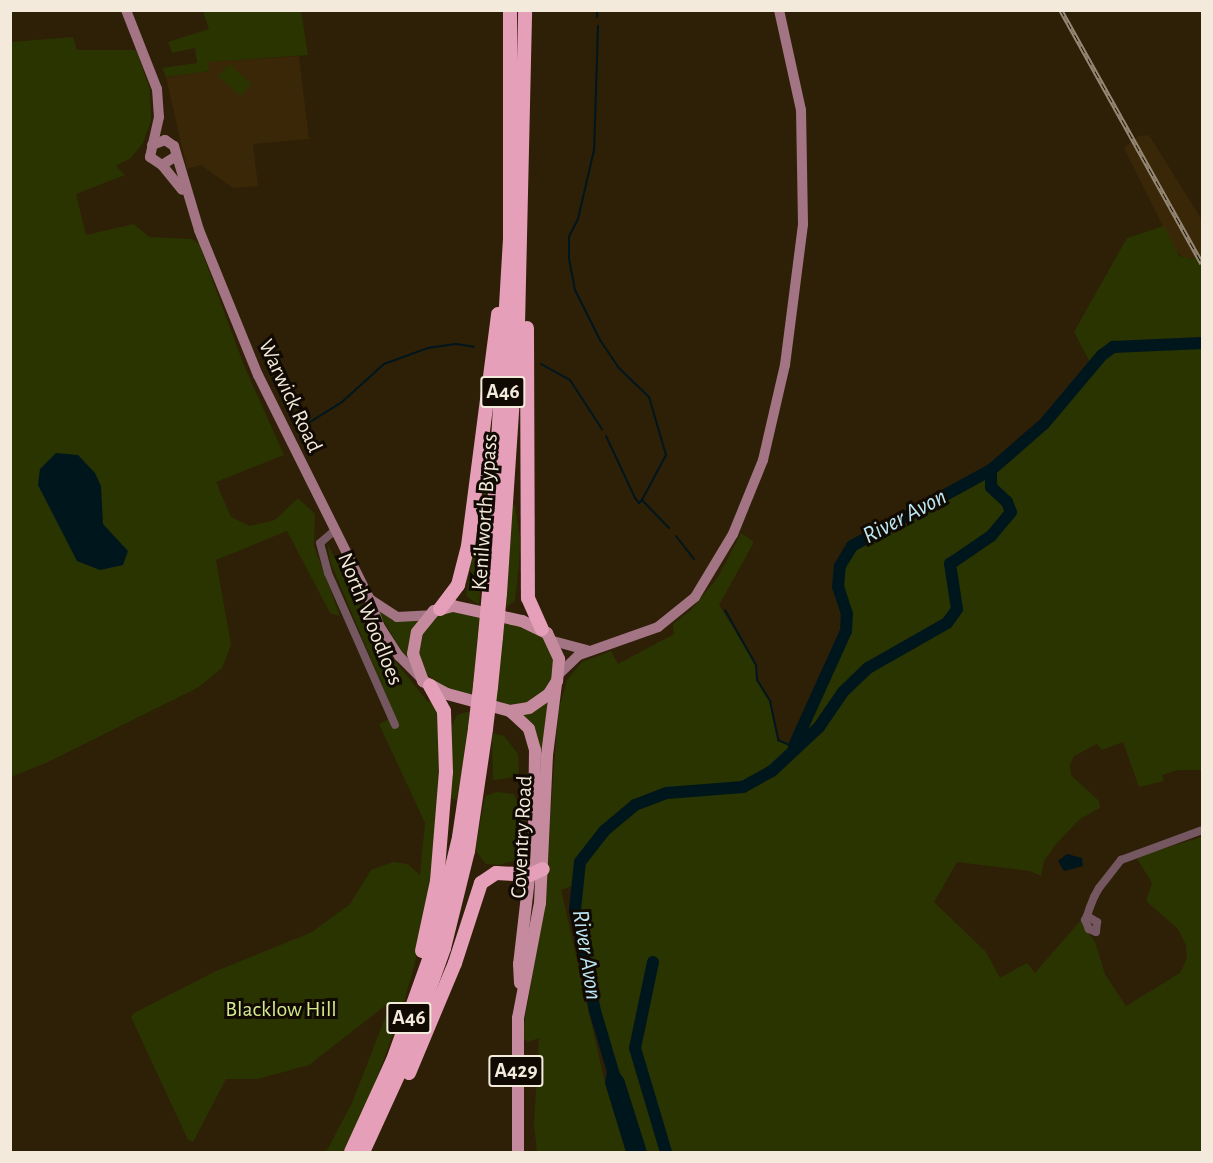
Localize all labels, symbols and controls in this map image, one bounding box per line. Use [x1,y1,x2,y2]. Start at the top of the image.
street label: Warwick Road [252,335,328,457]
road number: A46 [479,374,527,410]
street label: Kenilworth Bypass [466,433,504,591]
water label: River Avon [858,483,952,551]
street label: North Woodloes [331,549,409,689]
street label: Coventry Road [506,775,538,899]
water label: River Avon [565,908,607,1002]
park label: Blacklow Hill [225,997,337,1023]
road number: A46 [385,1000,433,1036]
road number: A429 [488,1053,544,1089]

